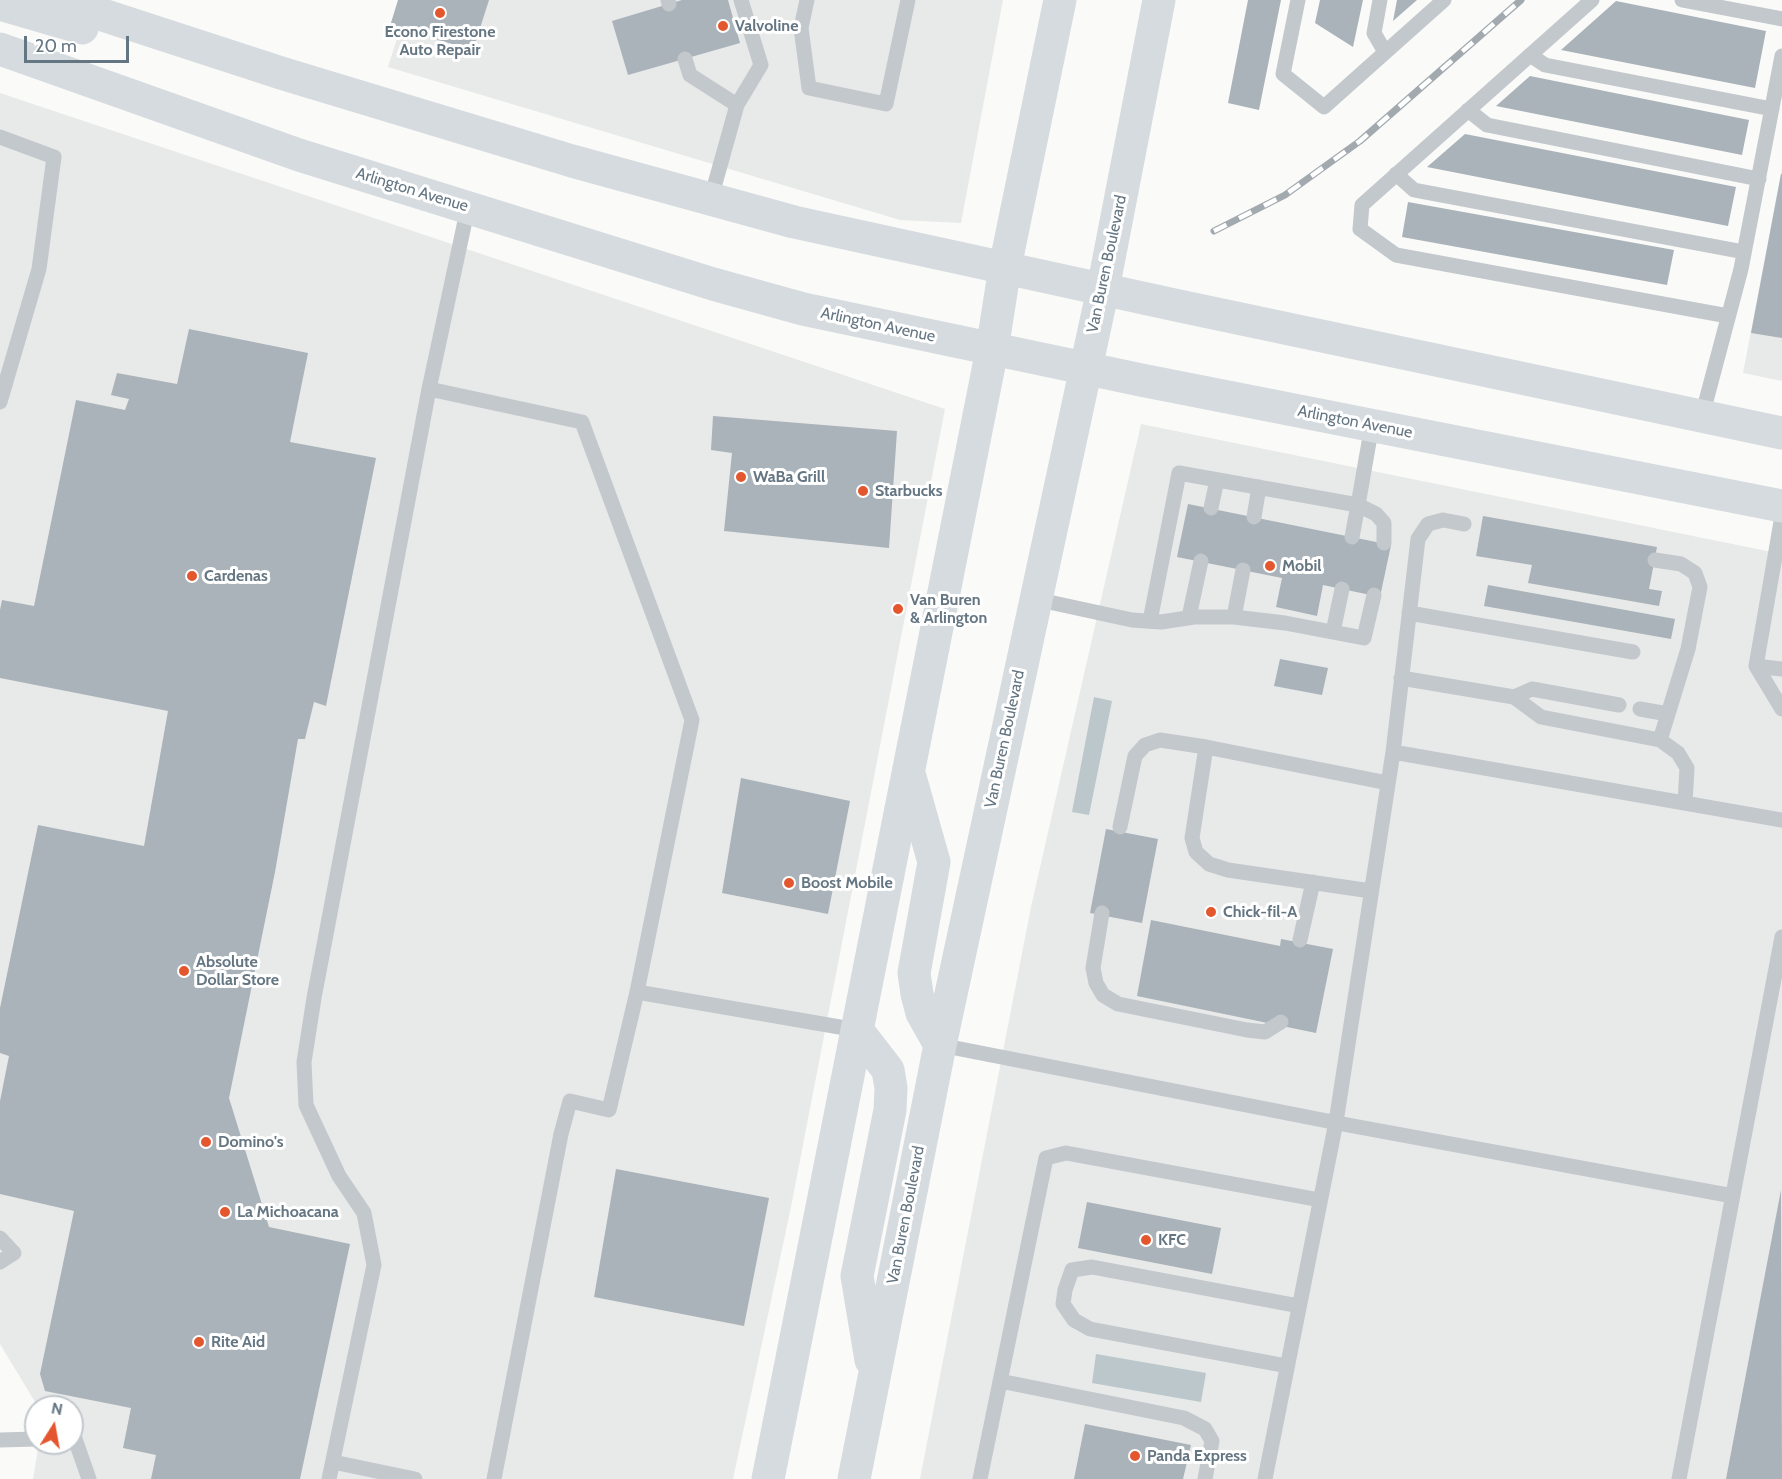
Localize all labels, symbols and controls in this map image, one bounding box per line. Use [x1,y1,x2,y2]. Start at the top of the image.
marker: Econo Firestone Auto Repair [433,6,447,20]
place label: Valvoline [735,16,798,36]
marker: Valvoline [716,19,730,33]
place label: Econo Firestone Auto Repair [385,22,495,60]
scale bar [27,24,132,62]
text: 20 m [35,35,77,57]
street label: Arlington Avenue [354,164,470,216]
street label: Van Buren Boulevard [1083,193,1131,335]
street label: Arlington Avenue [819,304,937,346]
street label: Arlington Avenue [1296,401,1414,443]
place label: WaBa Grill [753,467,825,487]
marker: WaBa Grill [734,470,748,484]
place label: Starbucks [875,481,943,501]
marker: Starbucks [856,484,870,498]
place label: Mobil [1282,556,1321,576]
marker: Mobil [1263,559,1277,573]
place label: Cardenas [204,566,268,586]
marker: Cardenas [185,569,199,583]
place label: Van Buren & Arlington [910,590,987,628]
marker: Van Buren & Arlington [891,602,905,616]
street label: Van Buren Boulevard [981,668,1029,810]
place label: Boost Mobile [801,873,893,893]
marker: Boost Mobile [782,876,796,890]
place label: Chick-fil-A [1223,902,1297,922]
marker: Chick-fil-A [1204,905,1218,919]
place label: Absolute Dollar Store [196,952,279,990]
marker: Absolute Dollar Store [177,964,191,978]
place label: Domino's [218,1132,283,1152]
marker: Domino's [199,1135,213,1149]
street label: Van Buren Boulevard [883,1144,929,1286]
place label: La Michoacana [237,1202,339,1222]
marker: La Michoacana [218,1205,232,1219]
place label: KFC [1158,1230,1186,1250]
marker: KFC [1139,1233,1153,1247]
place label: Rite Aid [211,1332,265,1352]
marker: Rite Aid [192,1335,206,1349]
north arrow [24,1395,84,1455]
text: N [50,1398,65,1419]
place label: Panda Express [1147,1446,1247,1466]
marker: Panda Express [1128,1449,1142,1463]

